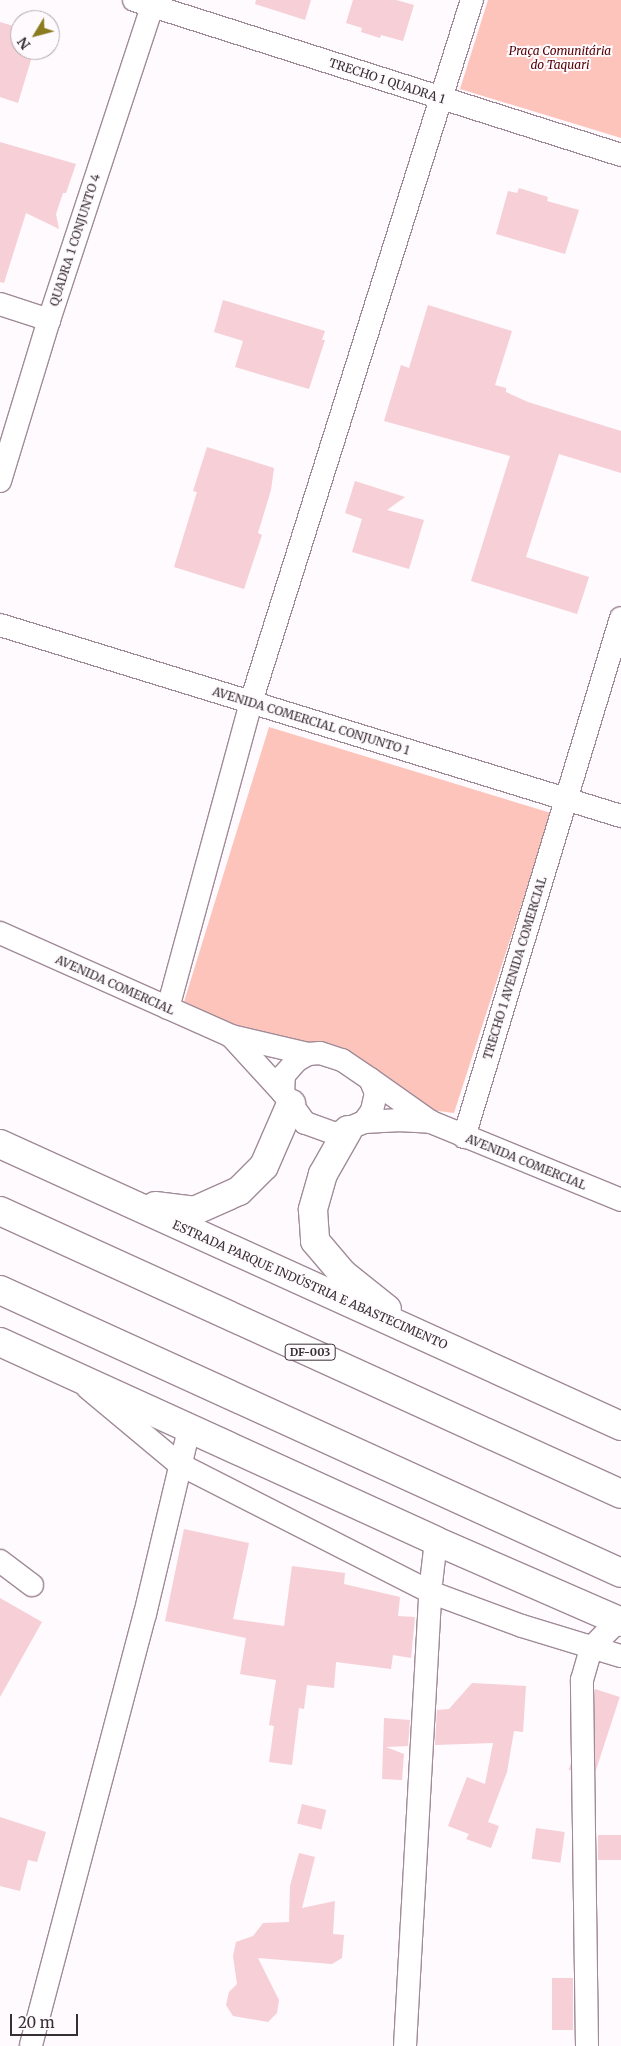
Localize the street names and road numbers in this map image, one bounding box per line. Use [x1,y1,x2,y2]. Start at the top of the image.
street label: TRECHO 1 QUADRA 1 [327,55,447,107]
street label: QUADRA 1 CONJUNTO 4 [47,172,103,308]
street label: AVENIDA COMERCIAL CONJUNTO 1 [211,684,411,758]
street label: TRECHO 1 AVENIDA COMERCIAL [480,875,550,1061]
street label: AVENIDA COMERCIAL [53,952,177,1018]
street label: AVENIDA COMERCIAL [464,1131,588,1193]
street label: ESTRADA PARQUE INDÚSTRIA E ABASTECIMENTO [170,1218,450,1352]
road number: DF-003 [284,1344,336,1360]

